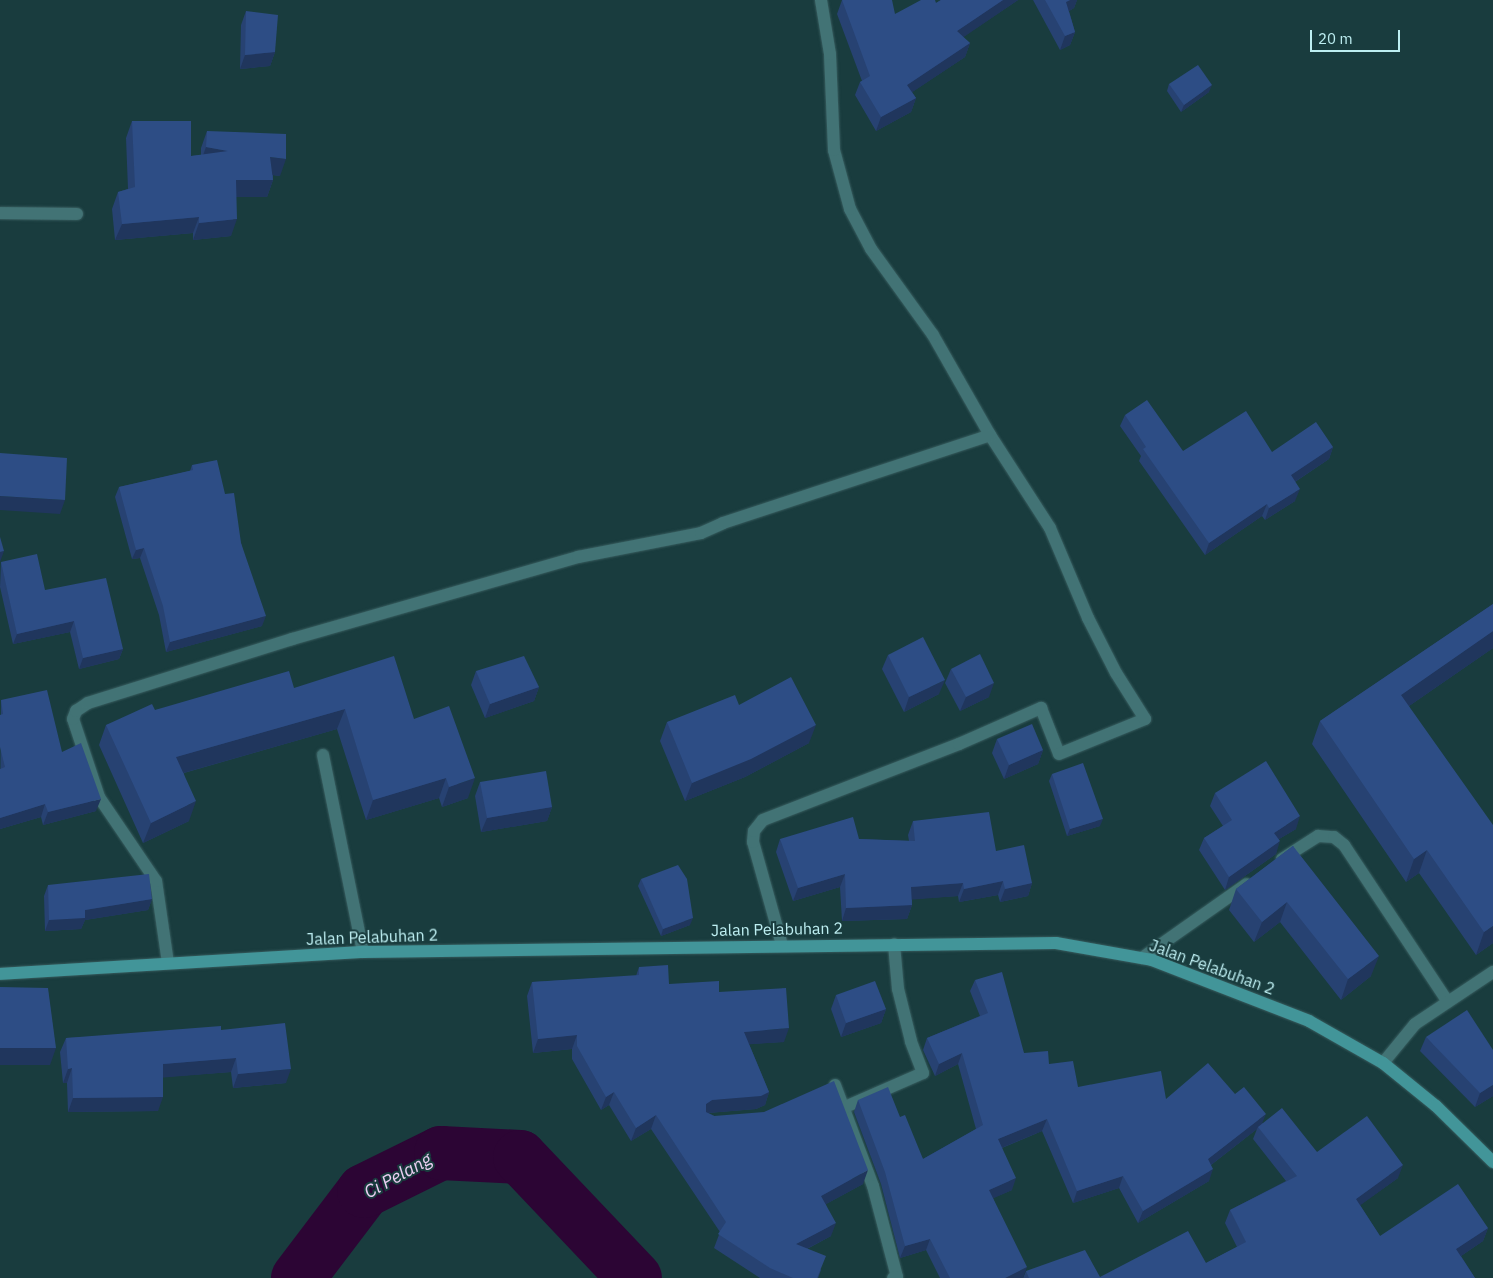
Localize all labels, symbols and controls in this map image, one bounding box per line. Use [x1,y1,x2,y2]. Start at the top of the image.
scale bar [1313,20,1403,52]
text: 20 m [1318,29,1353,48]
street label: Jalan Pelabuhan 2 [711,918,843,940]
street label: Jalan Pelabuhan 2 [306,925,438,949]
street label: Jalan Pelabuhan 2 [1147,935,1277,999]
water label: Ci Pelang [360,1149,436,1203]

